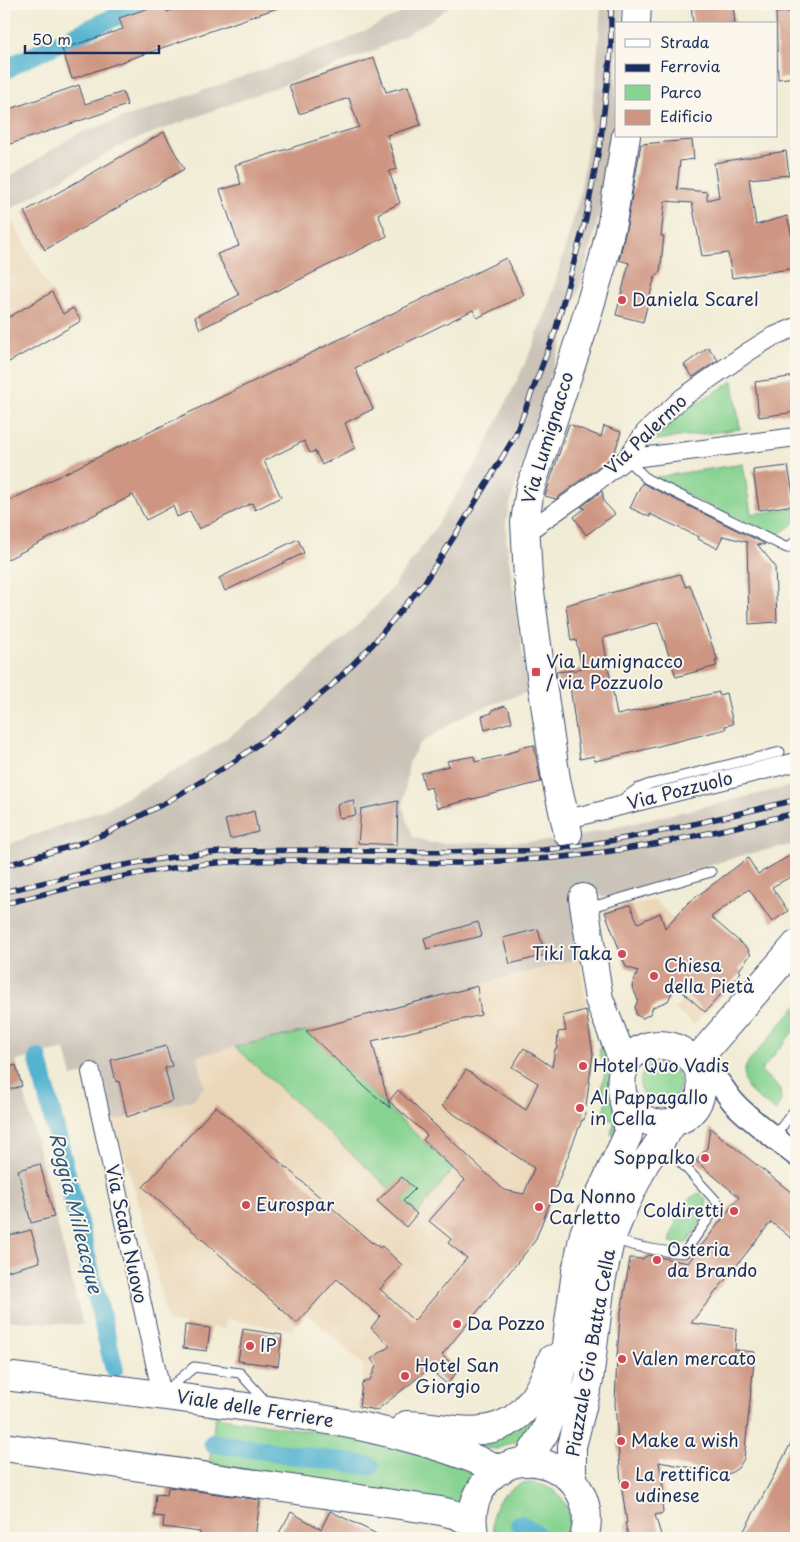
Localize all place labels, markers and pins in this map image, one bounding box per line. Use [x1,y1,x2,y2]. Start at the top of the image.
place label: Daniela Scarel [632,285,759,312]
marker: Daniela Scarel [616,294,628,306]
place label: Via Lumignacco / via Pozzuolo [546,647,683,695]
marker: Via Lumignacco / via Pozzuolo [530,666,542,678]
place label: Tiki Taka [532,939,613,966]
marker: Tiki Taka [616,948,628,960]
place label: Chiesa della Pietà [664,951,755,999]
marker: Chiesa della Pietà [648,970,660,982]
place label: Hotel Quo Vadis [593,1051,729,1078]
marker: Hotel Quo Vadis [577,1060,589,1072]
place label: Al Pappagallo in Cella [590,1083,708,1131]
marker: Al Pappagallo in Cella [574,1102,586,1114]
place label: Soppalko [613,1143,695,1170]
marker: Soppalko [699,1152,711,1164]
place label: Da Nonno Carletto [549,1182,636,1230]
place label: Eurospar [256,1190,335,1217]
place label: Coldiretti [643,1196,724,1223]
marker: Eurospar [240,1199,252,1211]
marker: Da Nonno Carletto [533,1201,545,1213]
marker: Coldiretti [728,1205,740,1217]
place label: Osteria da Brando [667,1235,757,1283]
marker: Osteria da Brando [651,1254,663,1266]
place label: Da Pozzo [467,1309,545,1336]
marker: Da Pozzo [451,1318,463,1330]
place label: IP [260,1331,277,1358]
marker: IP [244,1340,256,1352]
place label: Valen mercato [632,1344,756,1371]
place label: Hotel San Giorgio [415,1351,499,1399]
marker: Valen mercato [616,1353,628,1365]
marker: Hotel San Giorgio [399,1370,411,1382]
place label: Make a wish [631,1426,739,1453]
marker: Make a wish [615,1435,627,1447]
place label: La rettifica udinese [635,1460,731,1508]
marker: La rettifica udinese [619,1479,631,1491]

